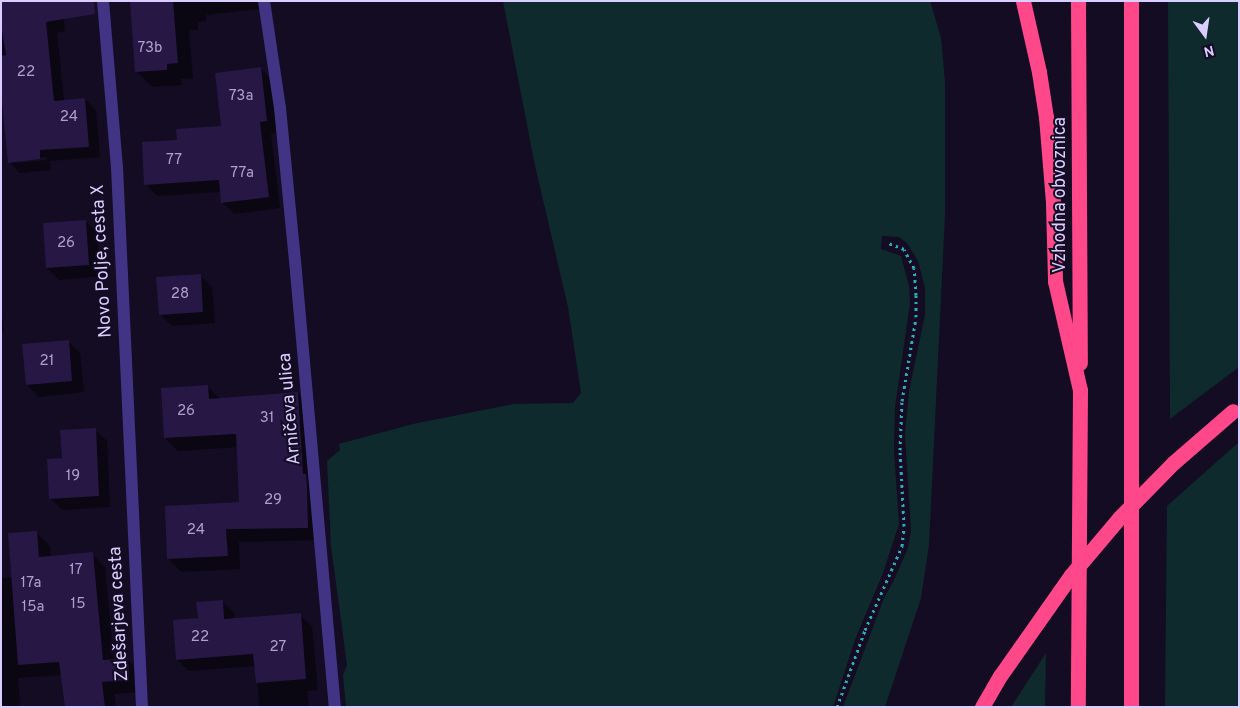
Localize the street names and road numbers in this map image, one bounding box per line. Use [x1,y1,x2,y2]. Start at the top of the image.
street label: Vzhodna obvoznica [1050,117,1072,273]
street label: Novo Polje, cesta X [88,184,118,338]
street label: Arničeva ulica [275,352,307,466]
street label: Zdešarjeva cesta [106,546,134,682]

